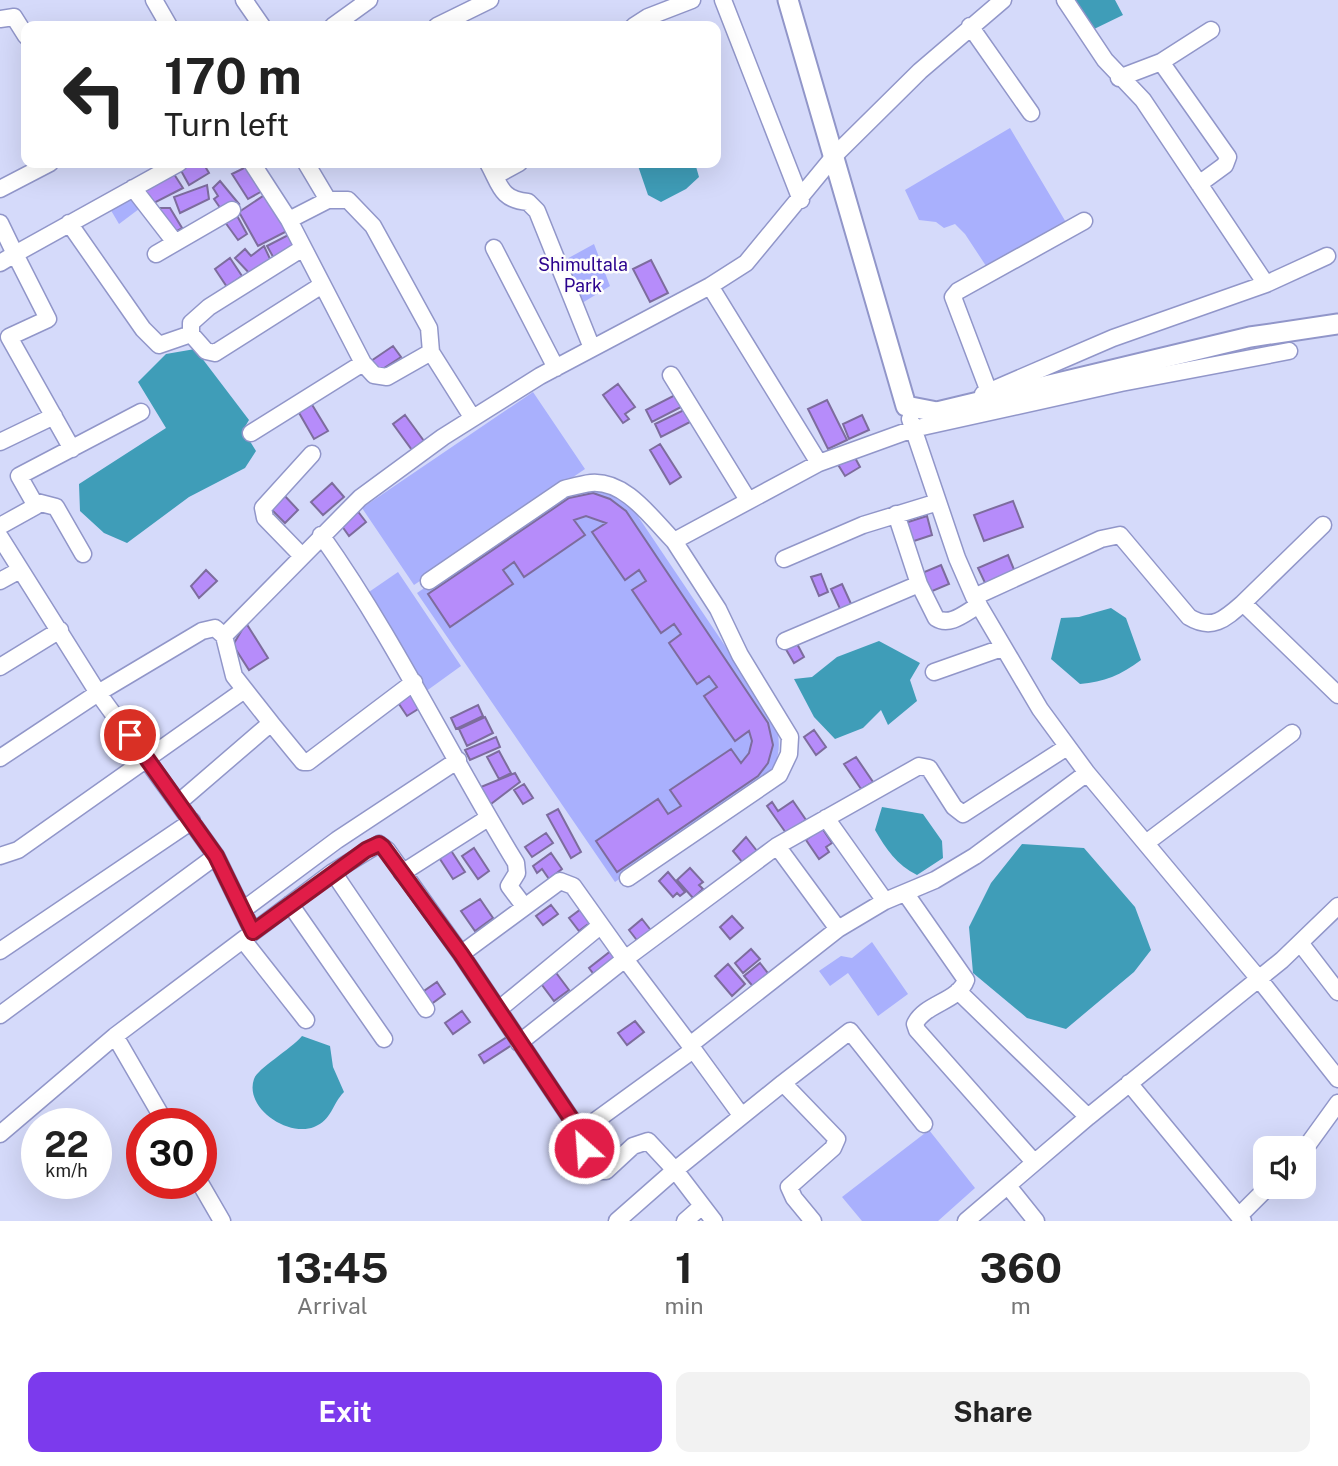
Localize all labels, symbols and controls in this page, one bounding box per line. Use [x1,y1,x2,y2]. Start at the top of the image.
text: 170 m [164,47,302,105]
icon: left [49,49,140,140]
text: Turn left [164,106,289,143]
park label: Shimultala Park [538,254,628,296]
pin [100,705,160,765]
icon: arrive [111,716,149,754]
speed limit sign: 30 [126,1108,217,1199]
position arrow [547,1111,621,1185]
text: 22 [44,1124,89,1165]
map controls [1253,1136,1316,1199]
button: sound [1253,1136,1316,1199]
text: km/h [45,1160,88,1181]
text: 13:45 [276,1243,389,1292]
text: 1 [675,1243,693,1292]
text: 360 [980,1243,1062,1292]
text: Arrival [297,1292,368,1319]
text: min [665,1292,704,1319]
text: m [1011,1292,1031,1319]
button: Exit [28,1372,662,1452]
button: Share [676,1372,1310,1452]

